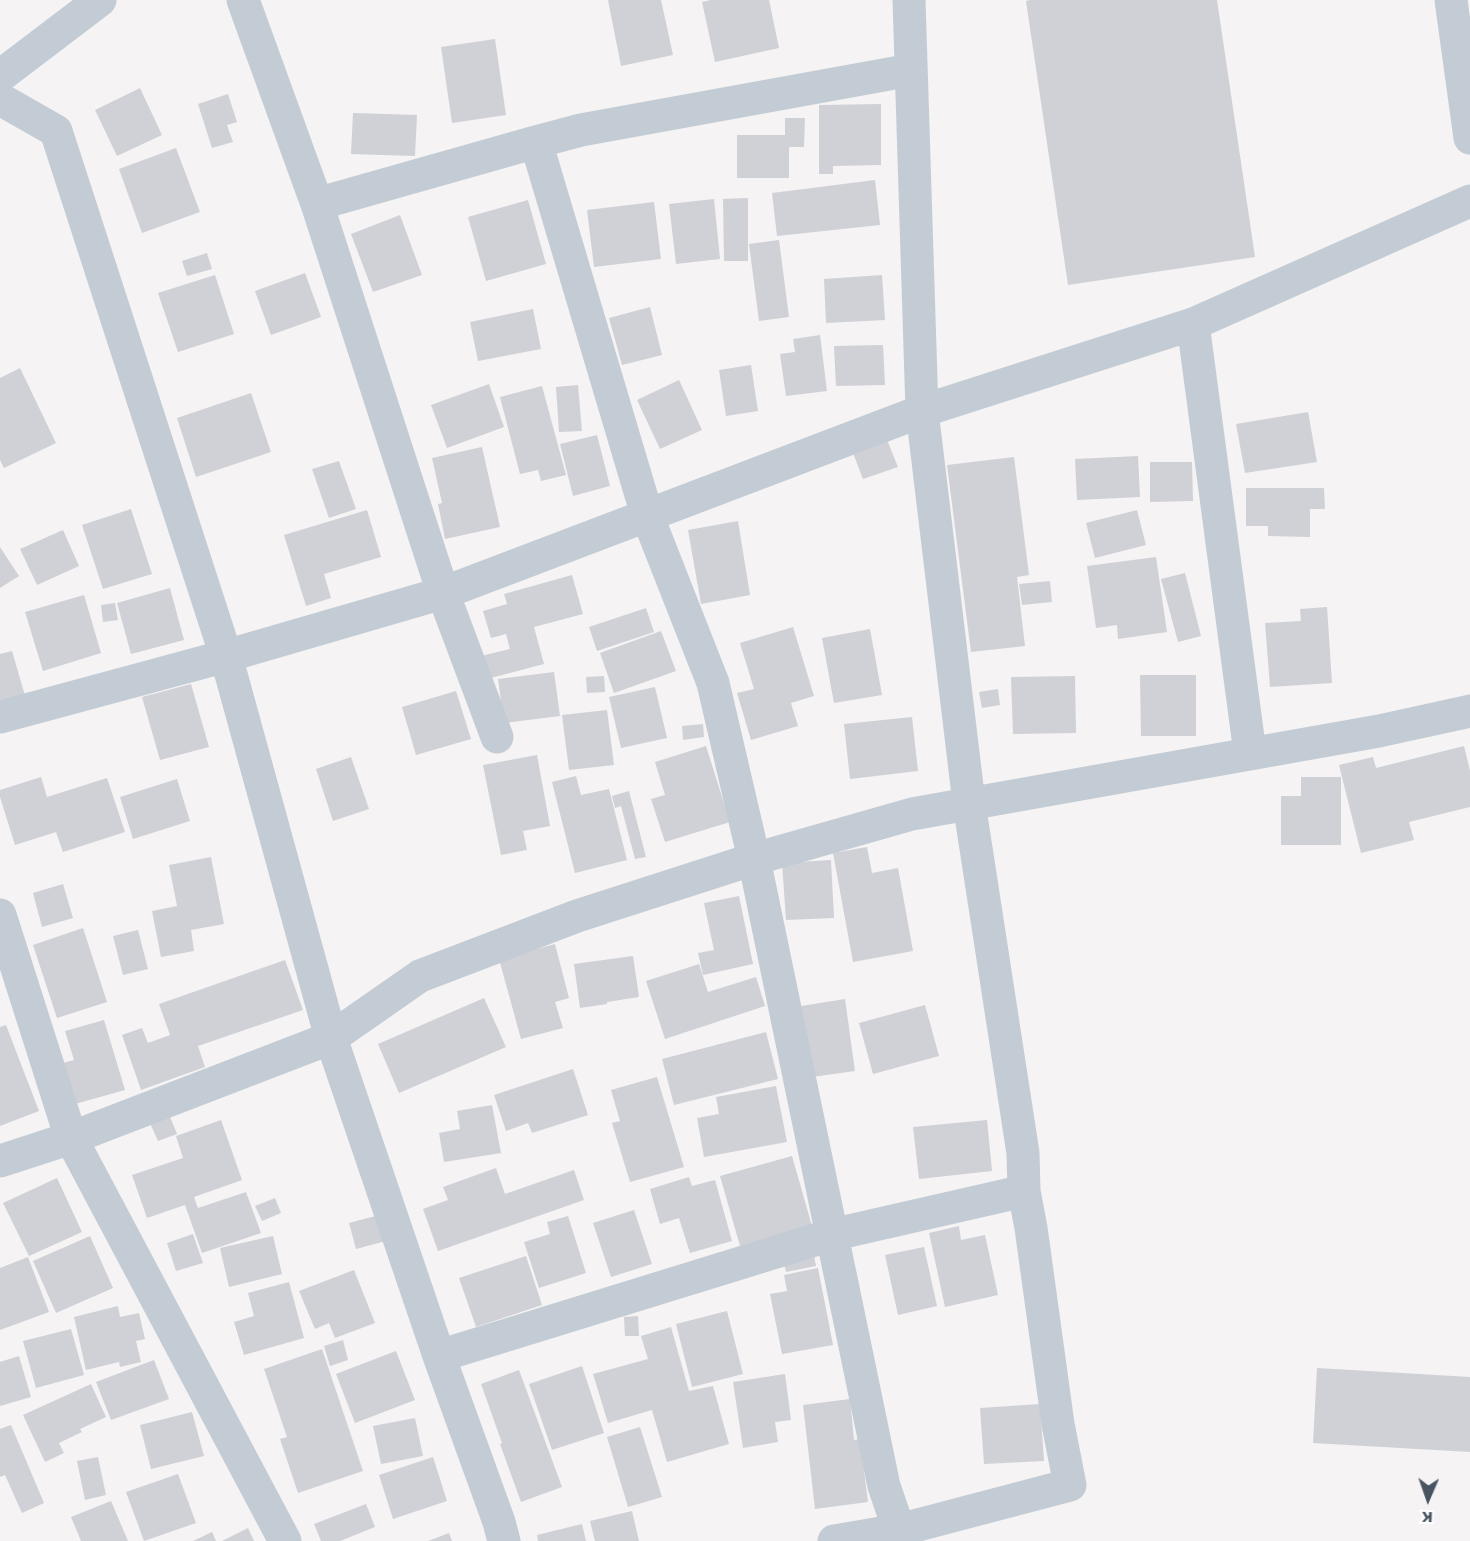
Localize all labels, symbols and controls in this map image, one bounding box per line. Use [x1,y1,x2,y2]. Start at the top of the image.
north arrow [1398,1469,1458,1529]
text: K [1421,1508,1433,1527]

